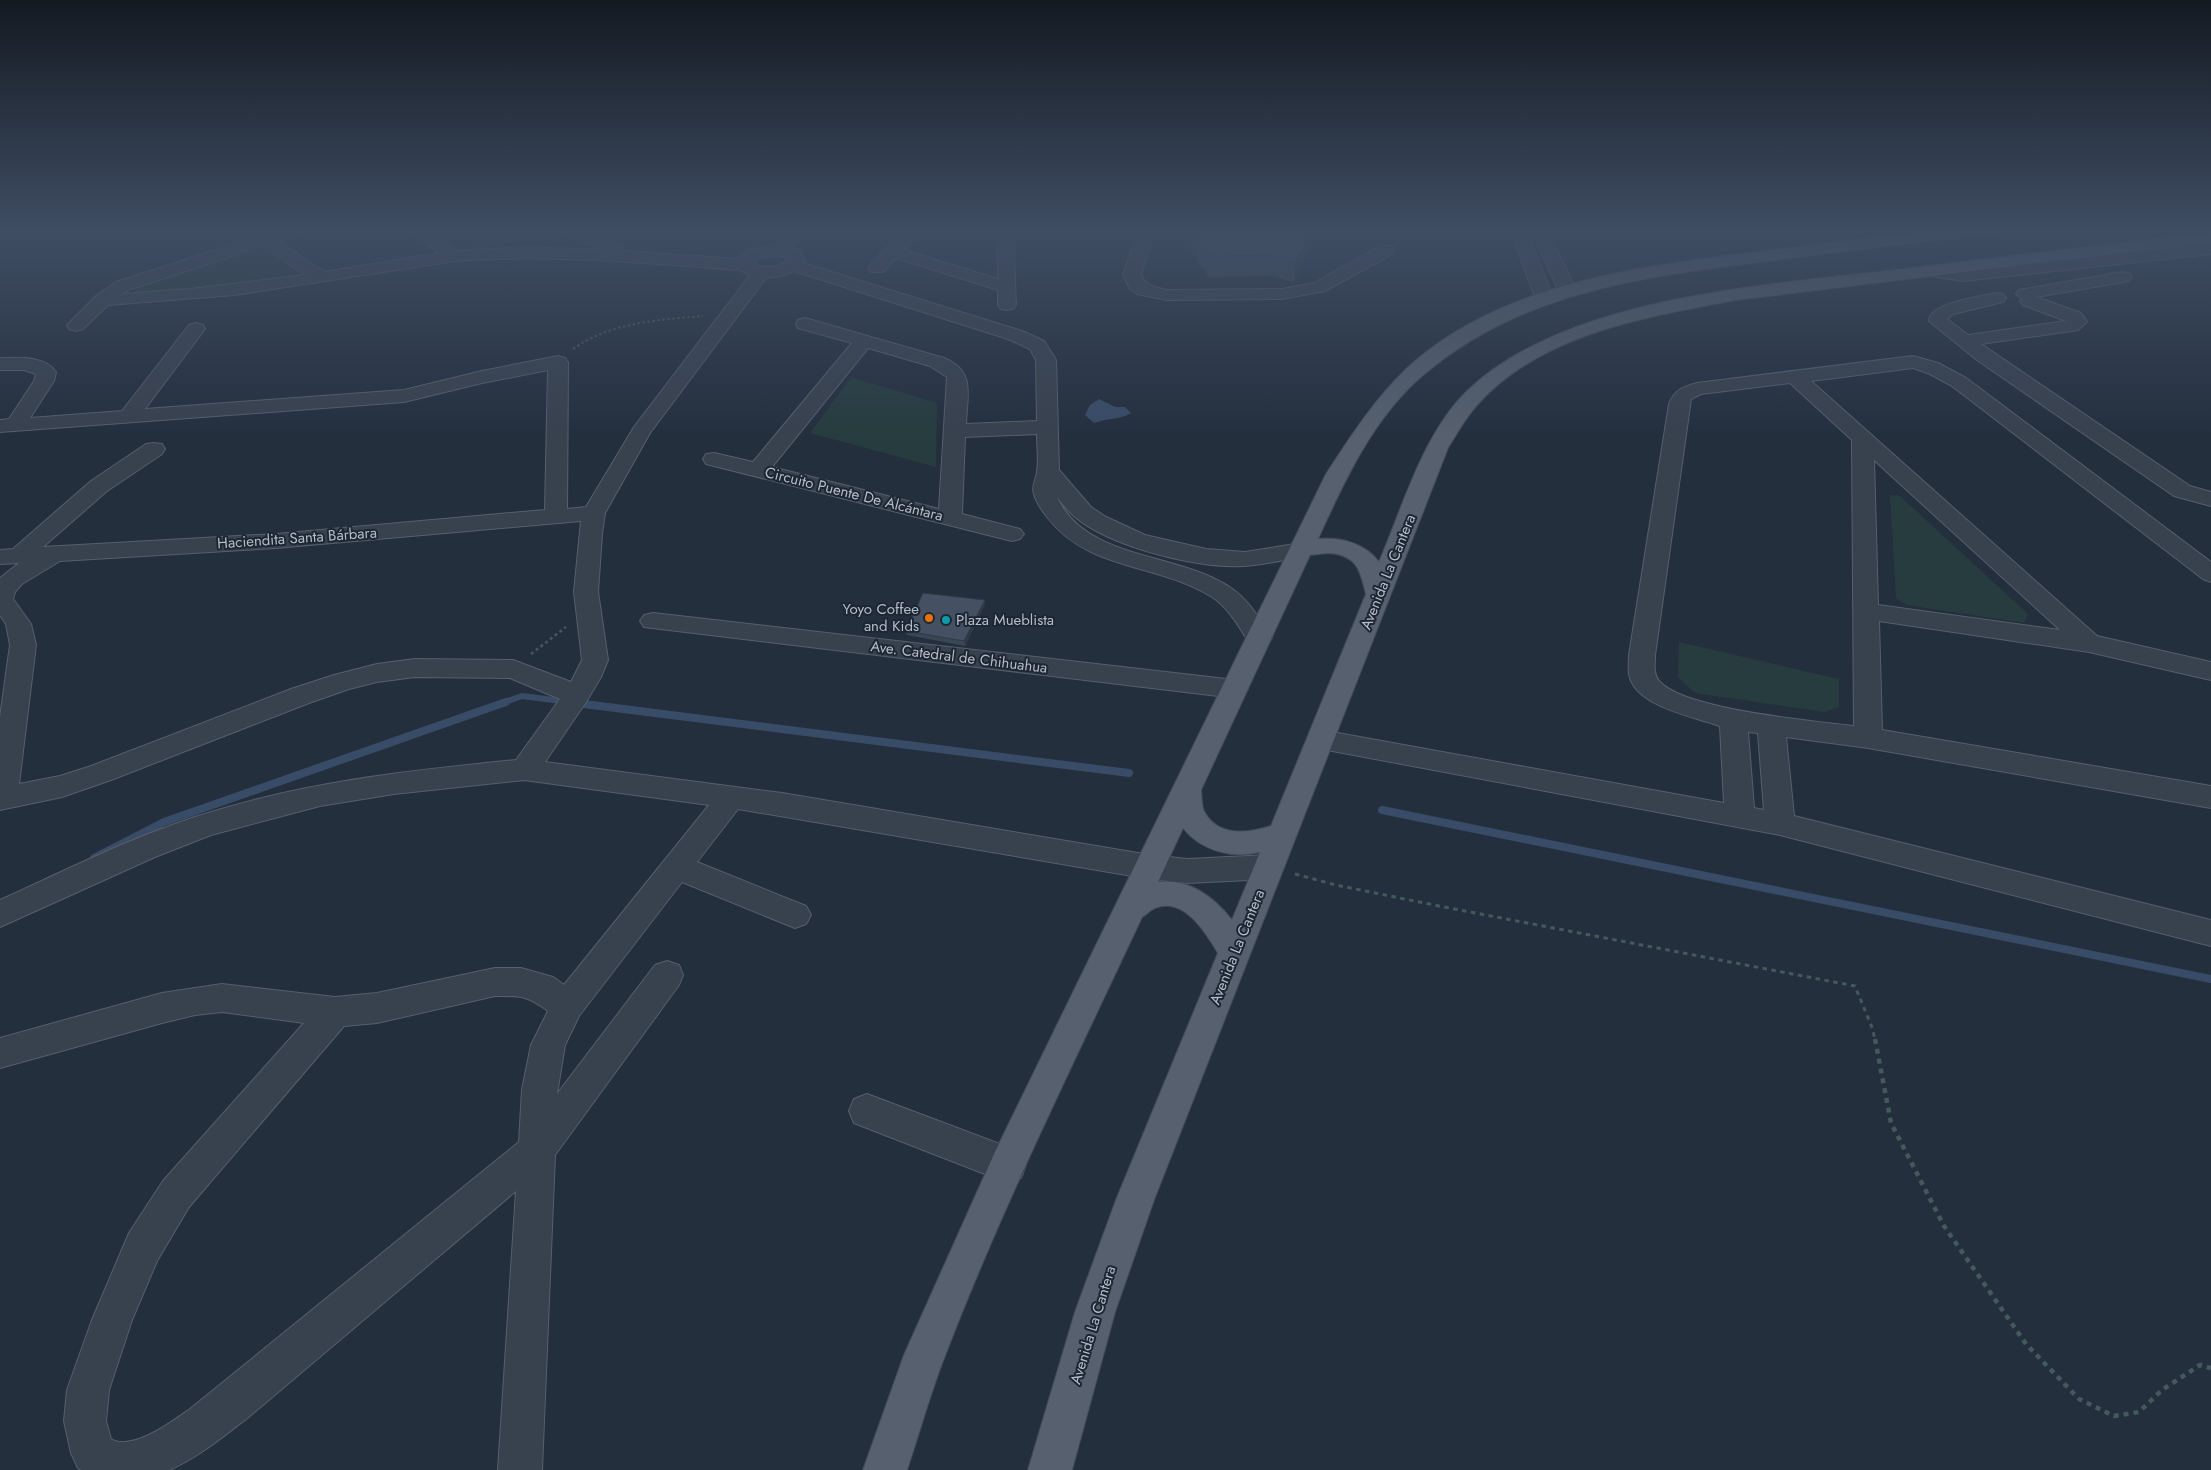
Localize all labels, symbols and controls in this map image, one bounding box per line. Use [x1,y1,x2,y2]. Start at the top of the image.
street label: Circuito Puente De Alcántara [763,461,945,527]
street label: Avenida La Cantera [1355,511,1421,633]
street label: Haciendita Santa Bárbara [216,521,378,555]
place label: Yoyo Coffee and Kids [843,598,919,637]
place label: Plaza Mueblista [956,609,1054,631]
marker: Yoyo Coffee and Kids [923,612,935,624]
marker: Plaza Mueblista [940,614,952,626]
street label: Ave. Catedral de Chihuahua [869,635,1049,679]
street label: Avenida La Cantera [1204,886,1270,1008]
street label: Avenida La Cantera [1065,1263,1121,1387]

